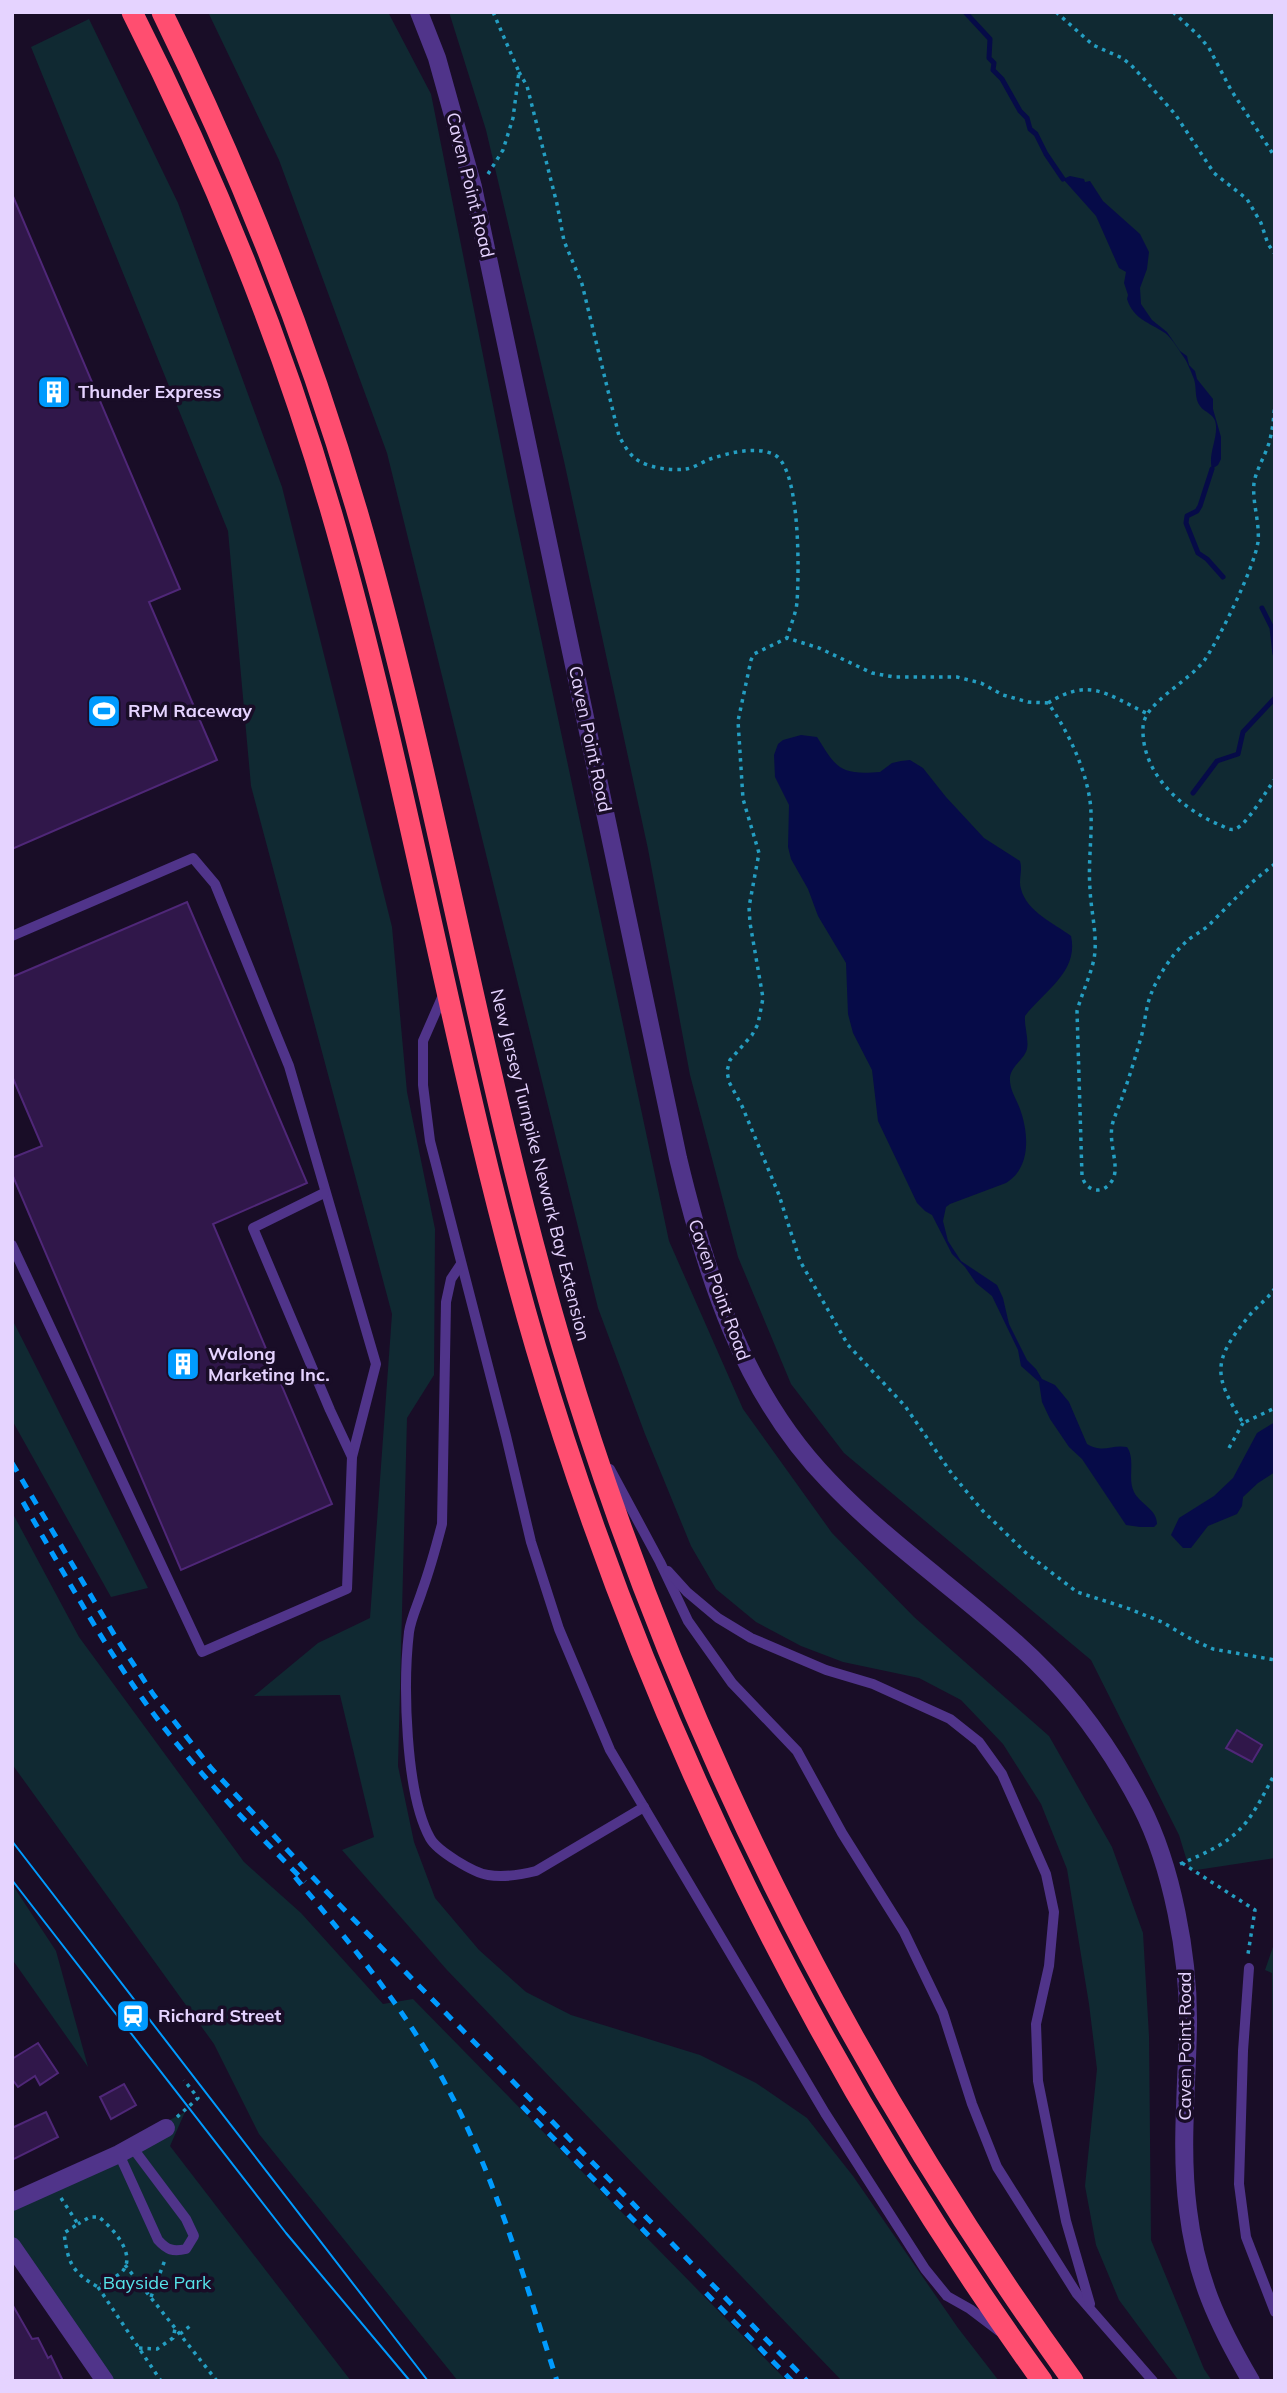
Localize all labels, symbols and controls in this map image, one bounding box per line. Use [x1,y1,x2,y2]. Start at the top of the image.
street label: Caven Point Road [441,110,500,260]
building icon: Thunder Express [35,373,73,411]
place label: Thunder Express [78,380,221,403]
street label: Caven Point Road [564,664,617,814]
sports icon: RPM Raceway [85,692,123,730]
place label: RPM Raceway [128,699,252,722]
street label: New Jersey Turnpike Newark Bay Extension [486,986,595,1343]
street label: Caven Point Road [683,1216,756,1364]
place label: Walong Marketing Inc. [208,1342,330,1386]
building icon: Walong Marketing Inc. [164,1345,202,1383]
street label: Caven Point Road [1173,1972,1196,2120]
station icon: Richard Street [114,1997,152,2035]
place label: Richard Street [158,2004,281,2027]
park label: Bayside Park [103,2271,212,2294]

